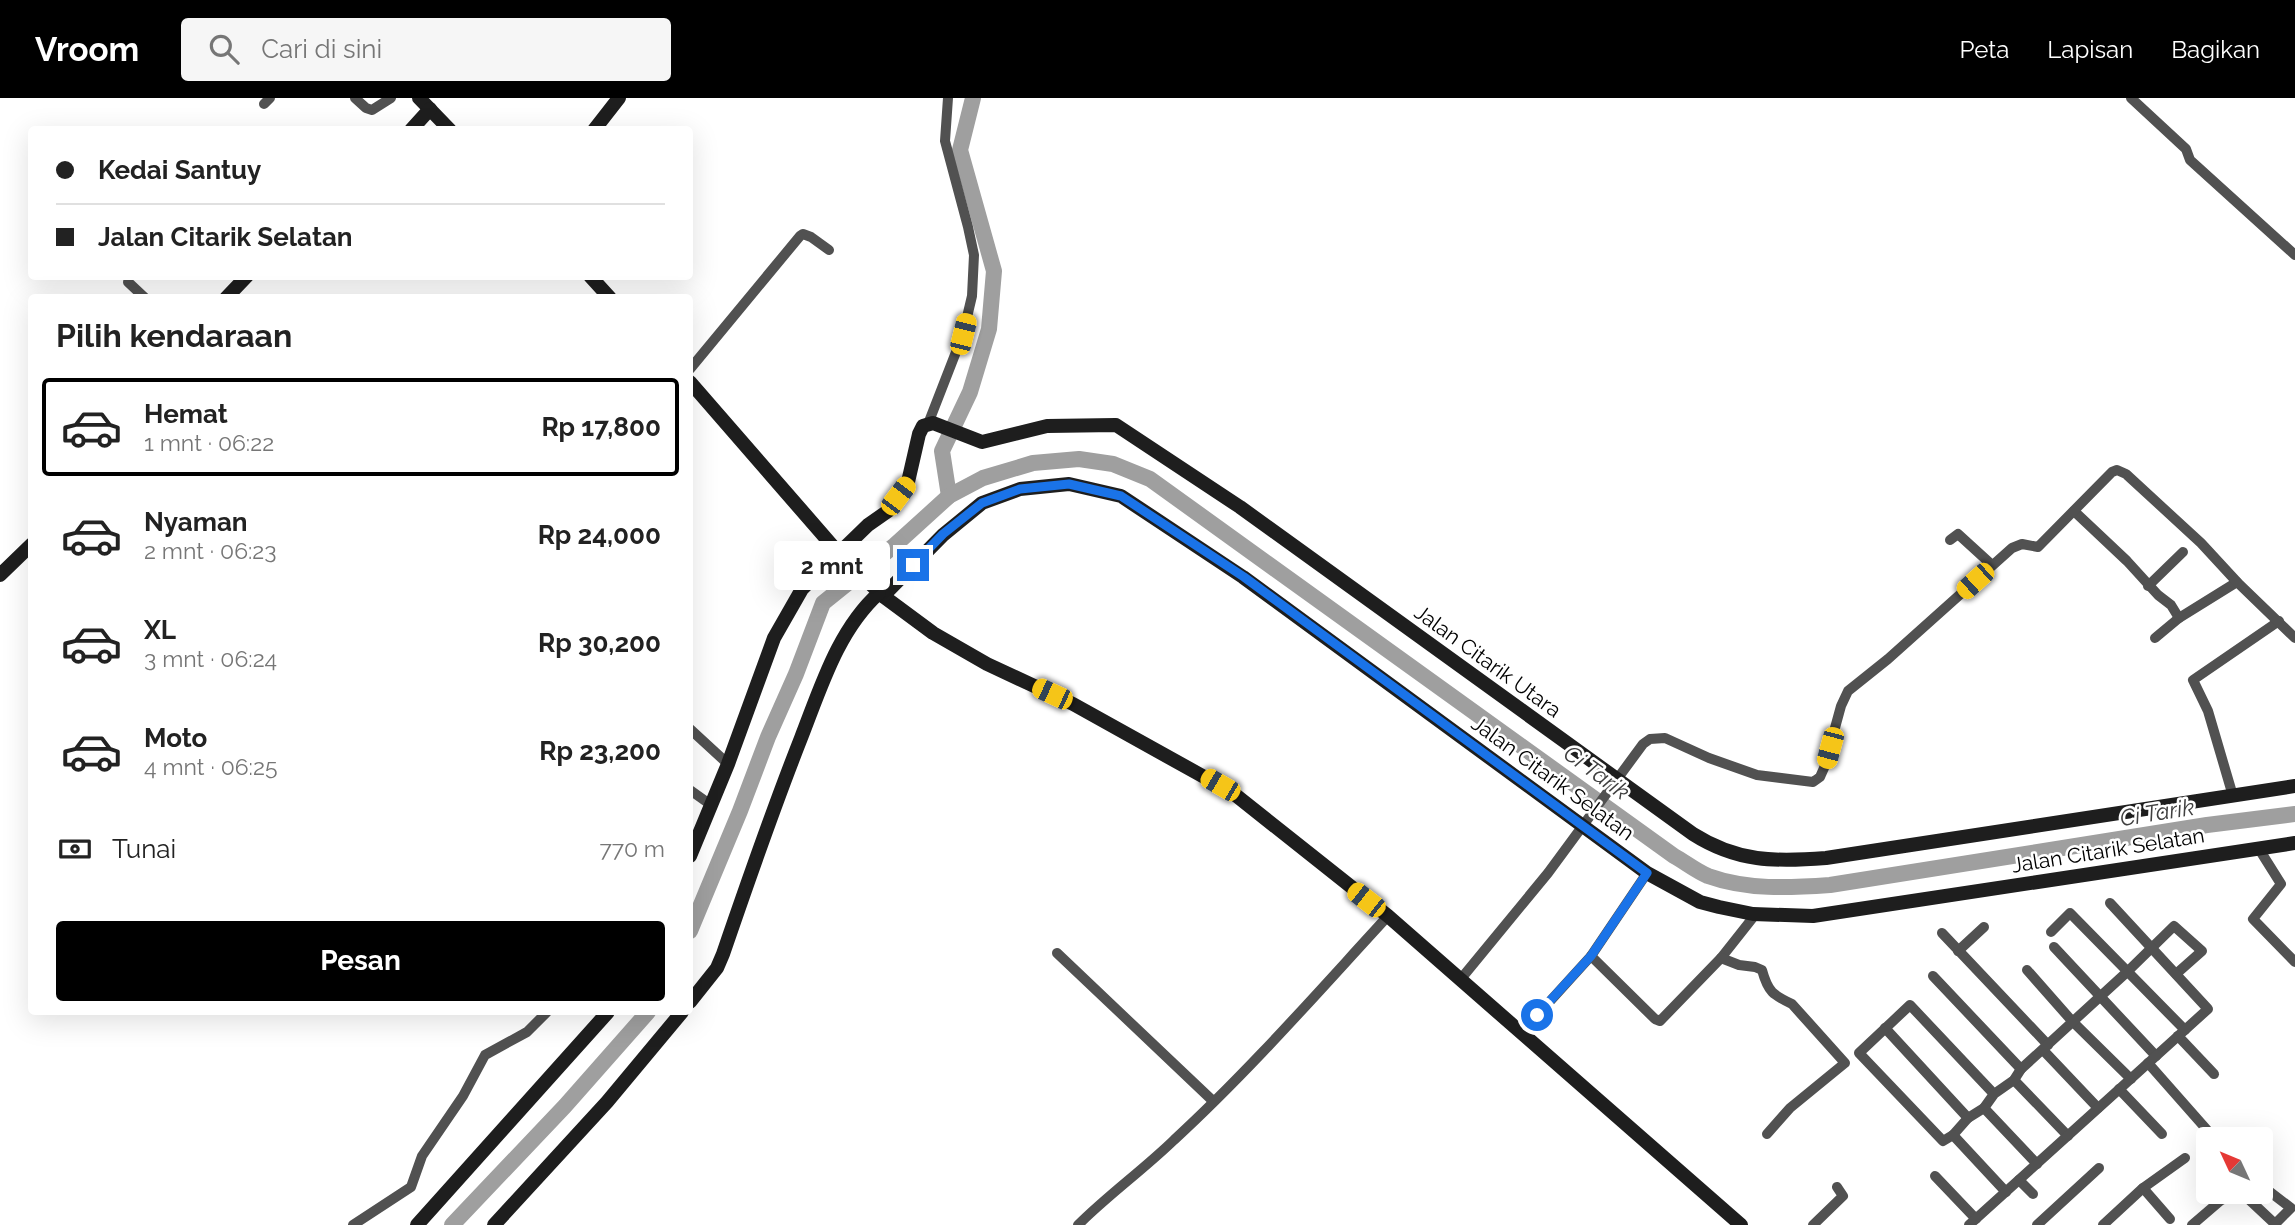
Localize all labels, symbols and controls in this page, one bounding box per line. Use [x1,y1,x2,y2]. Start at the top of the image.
search box [181,18,671,81]
text: Vroom [35,30,139,69]
icon: search [205,30,243,68]
text: Cari di sini [261,34,382,64]
text: Peta [1960,35,2009,64]
text: Lapisan [2047,35,2133,64]
text: Bagikan [2171,35,2260,64]
text: Kedai Santuy [98,155,261,185]
text: Jalan Citarik Selatan [98,222,353,252]
car [948,311,979,357]
text: Pilih kendaraan [56,317,292,354]
icon: car [60,396,123,459]
text: Hemat [144,399,228,429]
text: Rp 17,800 [541,412,661,442]
text: 1 mnt · 06:22 [144,429,274,456]
car [877,473,920,519]
icon: car [60,504,123,567]
text: Nyaman [144,507,248,537]
text: Rp 24,000 [538,520,661,550]
text: 2 mnt · 06:23 [144,537,277,564]
callout: 2 mnt [773,540,888,589]
route end [897,549,929,581]
text: 2 mnt [801,552,863,579]
car [1953,559,1998,603]
street label: Jalan Citarik Utara [1410,599,1566,723]
icon: car [60,612,123,675]
text: XL [144,615,176,645]
text: Rp 30,200 [538,628,661,658]
text: 3 mnt · 06:24 [144,645,277,672]
car [1029,676,1076,712]
street label: Jalan Citarik Selatan [1467,711,1639,845]
icon: car [60,720,123,783]
text: Moto [144,723,207,753]
car [1815,725,1846,771]
text: Rp 23,200 [539,736,661,766]
water label: Ci Tarik [1559,739,1635,805]
text: 4 mnt · 06:25 [144,753,277,780]
car [1197,765,1244,805]
water label: Ci Tarik [2118,793,2196,831]
street label: Jalan Citarik Selatan [2010,822,2206,878]
icon: cash [56,830,94,868]
text: Tunai [112,834,176,864]
text: 770 m [599,835,665,862]
car [1343,879,1390,921]
button: Pesan [56,921,665,1001]
route start [1521,999,1553,1031]
north arrow [2196,1127,2273,1204]
map controls [2196,1127,2273,1204]

